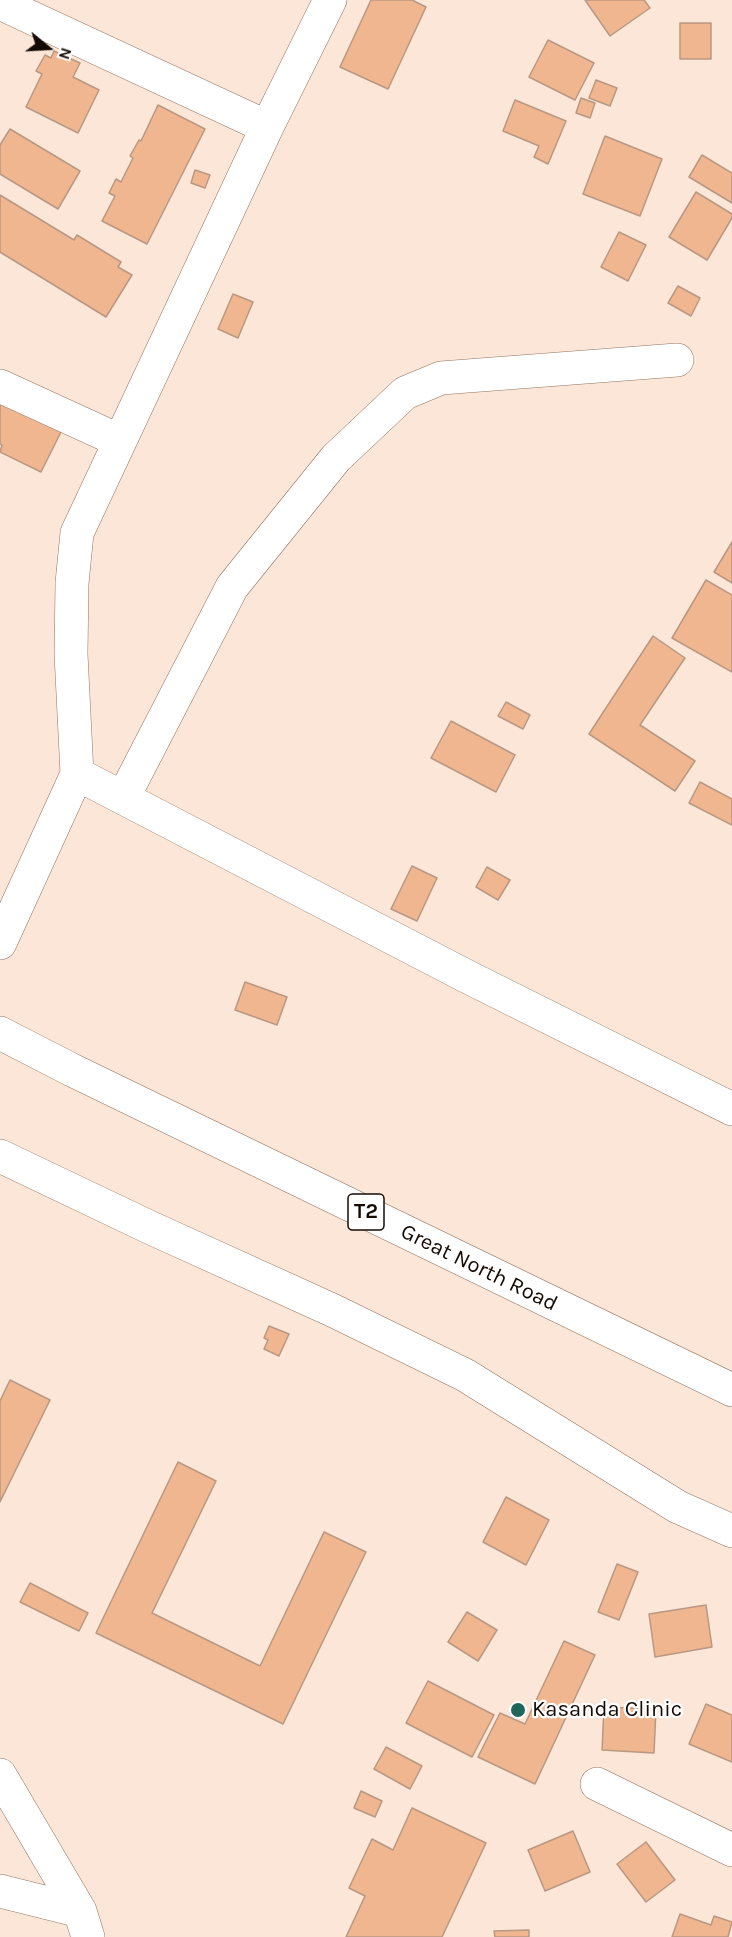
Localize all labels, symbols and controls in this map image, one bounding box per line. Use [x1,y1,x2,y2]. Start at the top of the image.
north arrow [18,18,78,78]
text: N [55,45,76,62]
road number: T2 [348,1194,384,1230]
street label: Great North Road [396,1219,562,1317]
place label: Kasanda Clinic [532,1697,682,1723]
marker: Kasanda Clinic [509,1701,527,1719]

